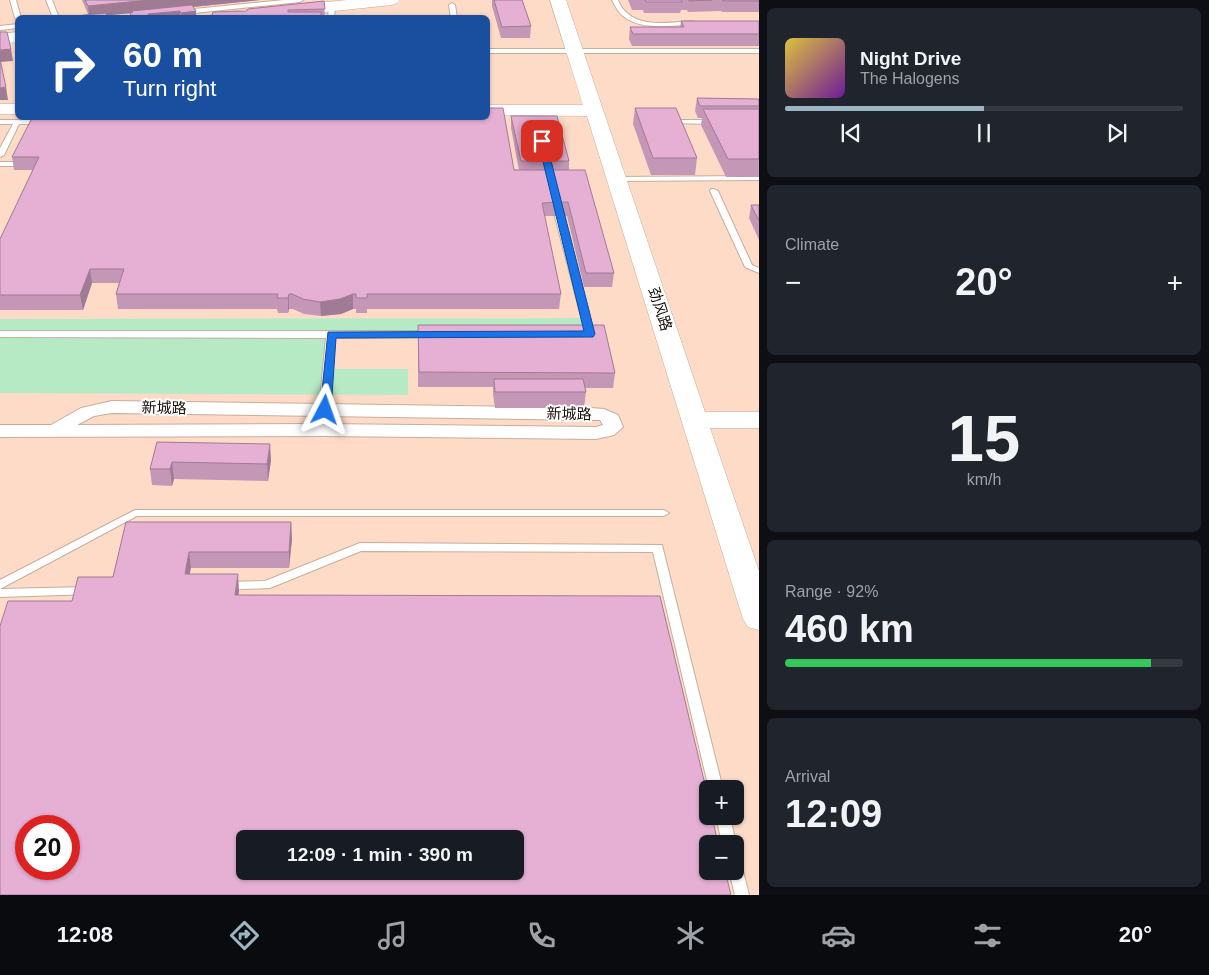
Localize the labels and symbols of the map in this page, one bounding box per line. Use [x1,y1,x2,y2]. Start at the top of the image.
pin [521,120,563,162]
street label: 劲风路 [645,285,676,333]
position arrow [298,383,350,435]
street label: 新城路 [141,399,187,416]
street label: 新城路 [546,405,592,422]
speed limit sign: 20 [15,815,80,880]

